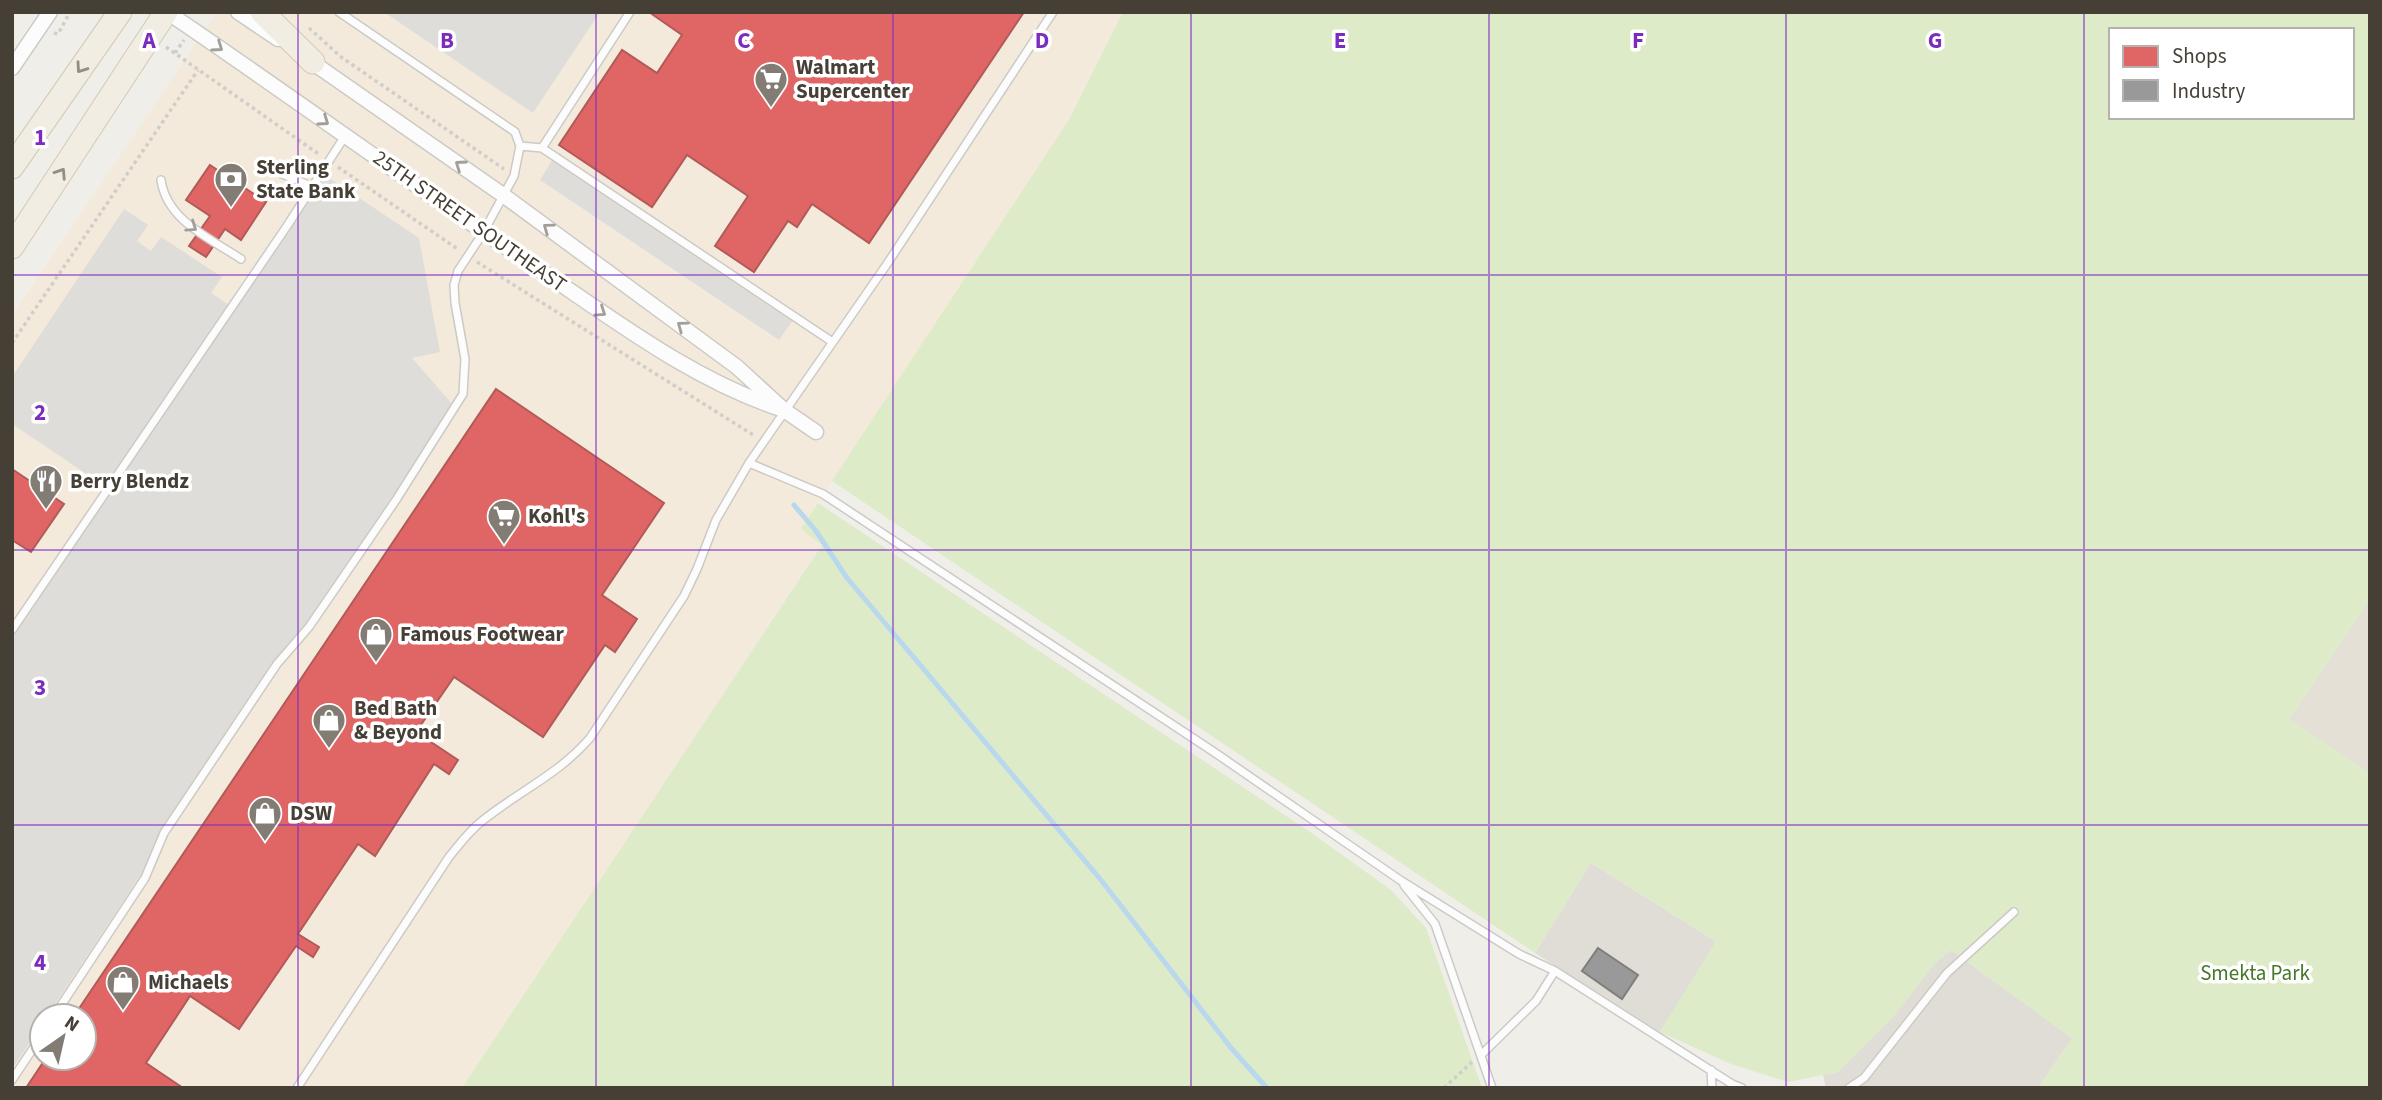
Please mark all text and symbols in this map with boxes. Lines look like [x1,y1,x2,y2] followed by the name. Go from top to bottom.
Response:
[141,24,156,57] text: A
[440,24,454,57] text: B
[737,24,751,57] text: C
[1035,24,1049,57] text: D
[1334,24,1346,57] text: E
[1632,24,1644,57] text: F
[1928,24,1942,57] text: G
[2109,28,2354,119] legend
[210,39,223,52] one-way arrow
[2172,41,2227,71] text: Shops
[796,52,910,106] place label: Walmart Supercenter
[77,60,89,73] one-way arrow
[752,60,790,109] supermarket icon: Walmart Supercenter
[2172,76,2245,106] text: Industry
[316,113,329,125] one-way arrow
[34,121,46,154] text: 1
[367,143,573,299] street label: 25TH STREET SOUTHEAST
[256,152,356,206] place label: Sterling State Bank
[212,160,250,209] bank icon: Sterling State Bank
[455,161,468,173] one-way arrow
[53,167,66,180] one-way arrow
[184,218,197,231] one-way arrow
[543,223,556,236] one-way arrow
[593,304,606,316] one-way arrow
[677,322,690,334] one-way arrow
[34,396,46,429] text: 2
[27,462,65,511] restaurant icon: Berry Blendz
[70,466,189,496] place label: Berry Blendz
[485,497,523,546] supermarket icon: Kohl's
[528,501,585,531] place label: Kohl's
[357,615,395,664] shop icon: Famous Footwear
[400,619,565,649] place label: Famous Footwear
[34,671,46,704] text: 3
[354,693,442,747] place label: Bed Bath & Beyond
[310,701,348,750] shop icon: Bed Bath & Beyond
[246,794,284,843] shop icon: DSW
[290,798,332,828] place label: DSW
[34,946,46,979] text: 4
[2200,958,2310,988] park label: Smekta Park
[104,963,142,1012] shop icon: Michaels
[148,967,229,997] place label: Michaels
[28,1002,98,1072] north arrow
[59,1009,84,1039] text: N

